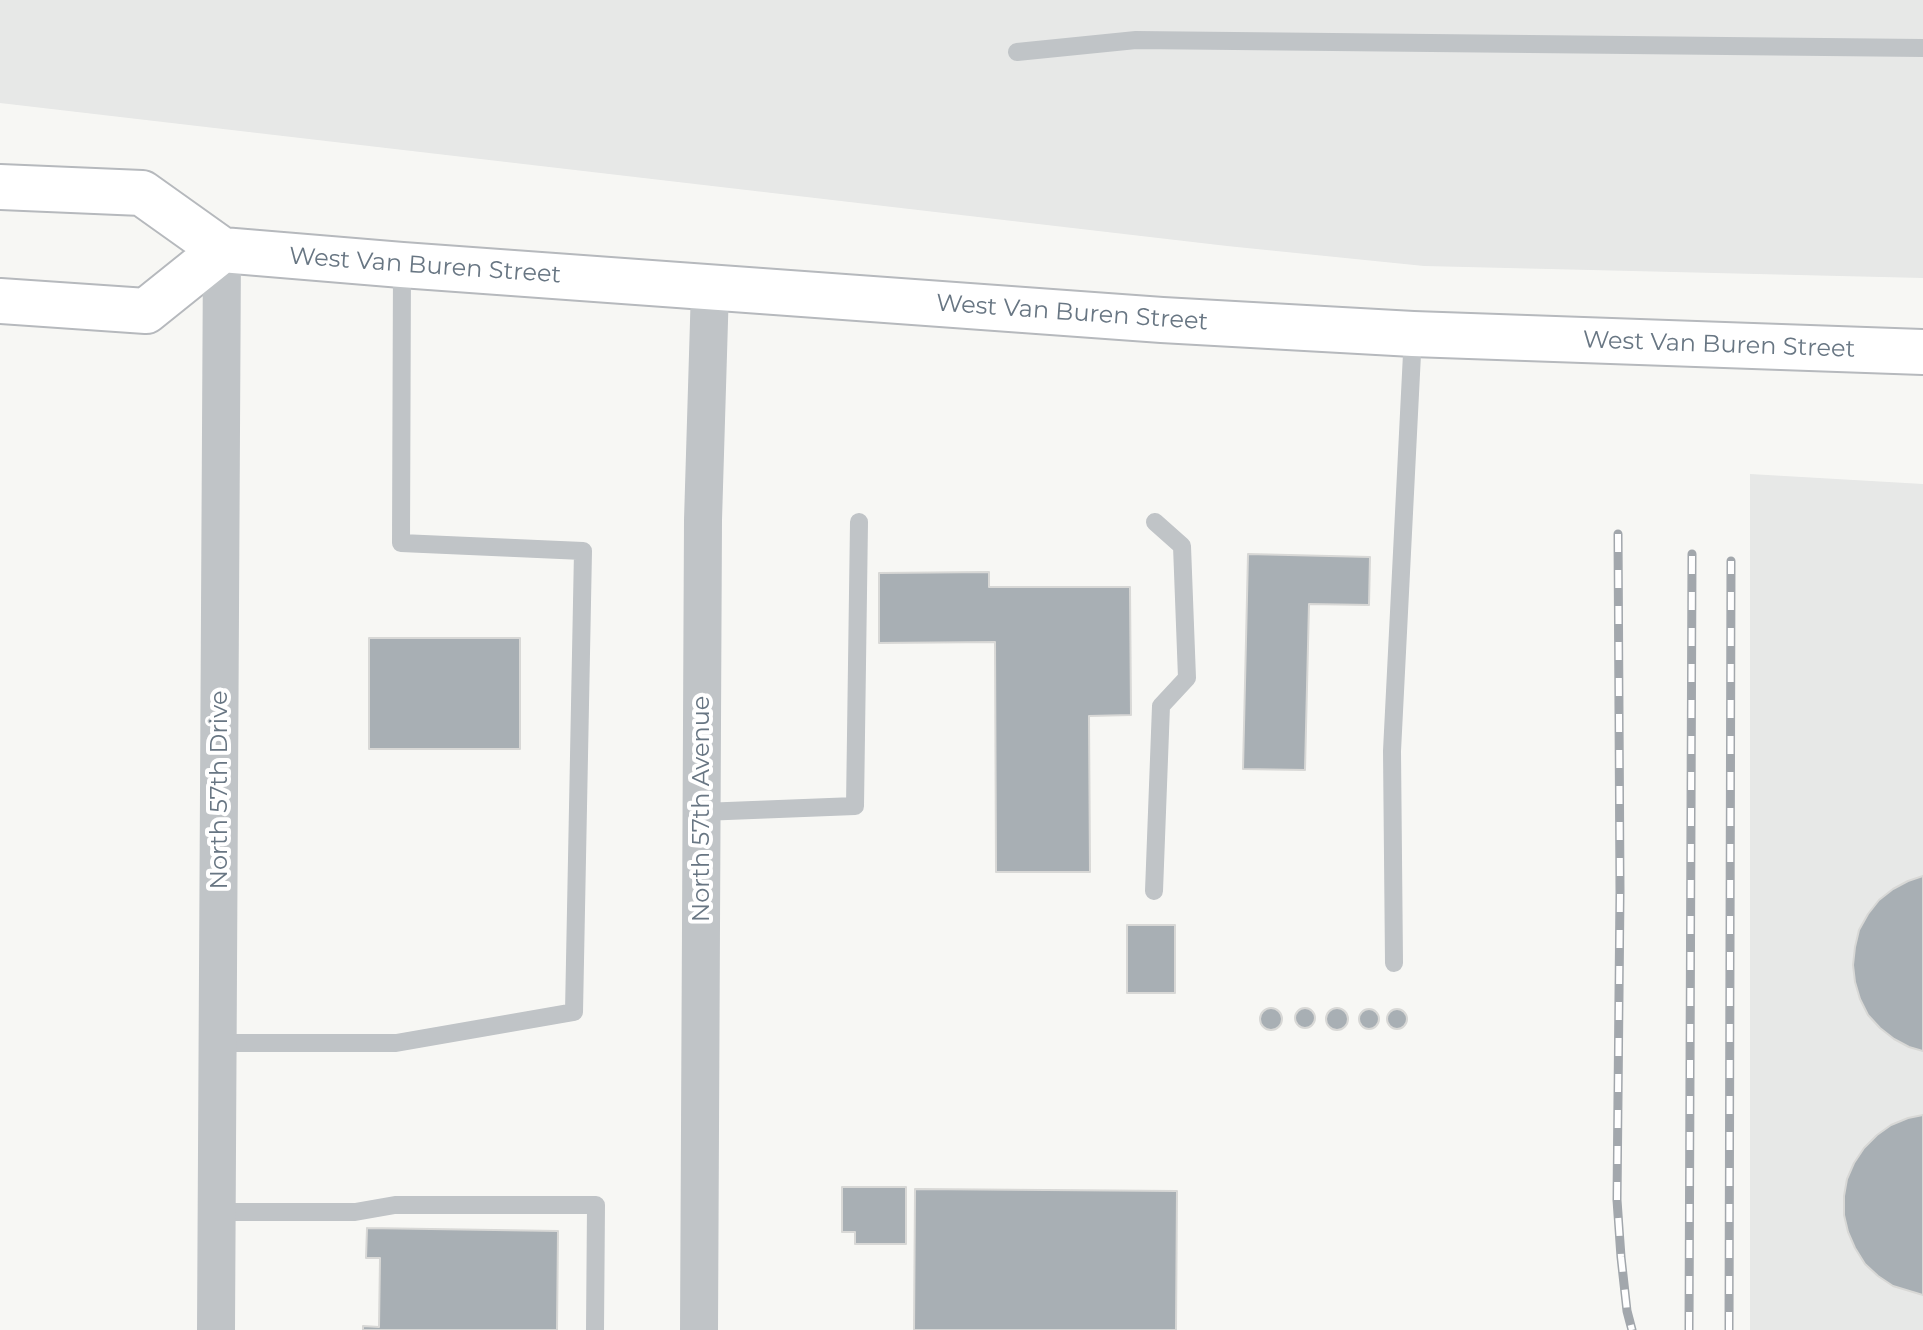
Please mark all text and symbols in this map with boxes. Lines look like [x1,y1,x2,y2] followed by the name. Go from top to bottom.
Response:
[288,242,562,290] street label: West Van Buren Street
[935,289,1209,337] street label: West Van Buren Street
[1582,326,1856,364] street label: West Van Buren Street
[206,691,234,889] street label: North 57th Drive
[688,696,716,922] street label: North 57th Avenue

